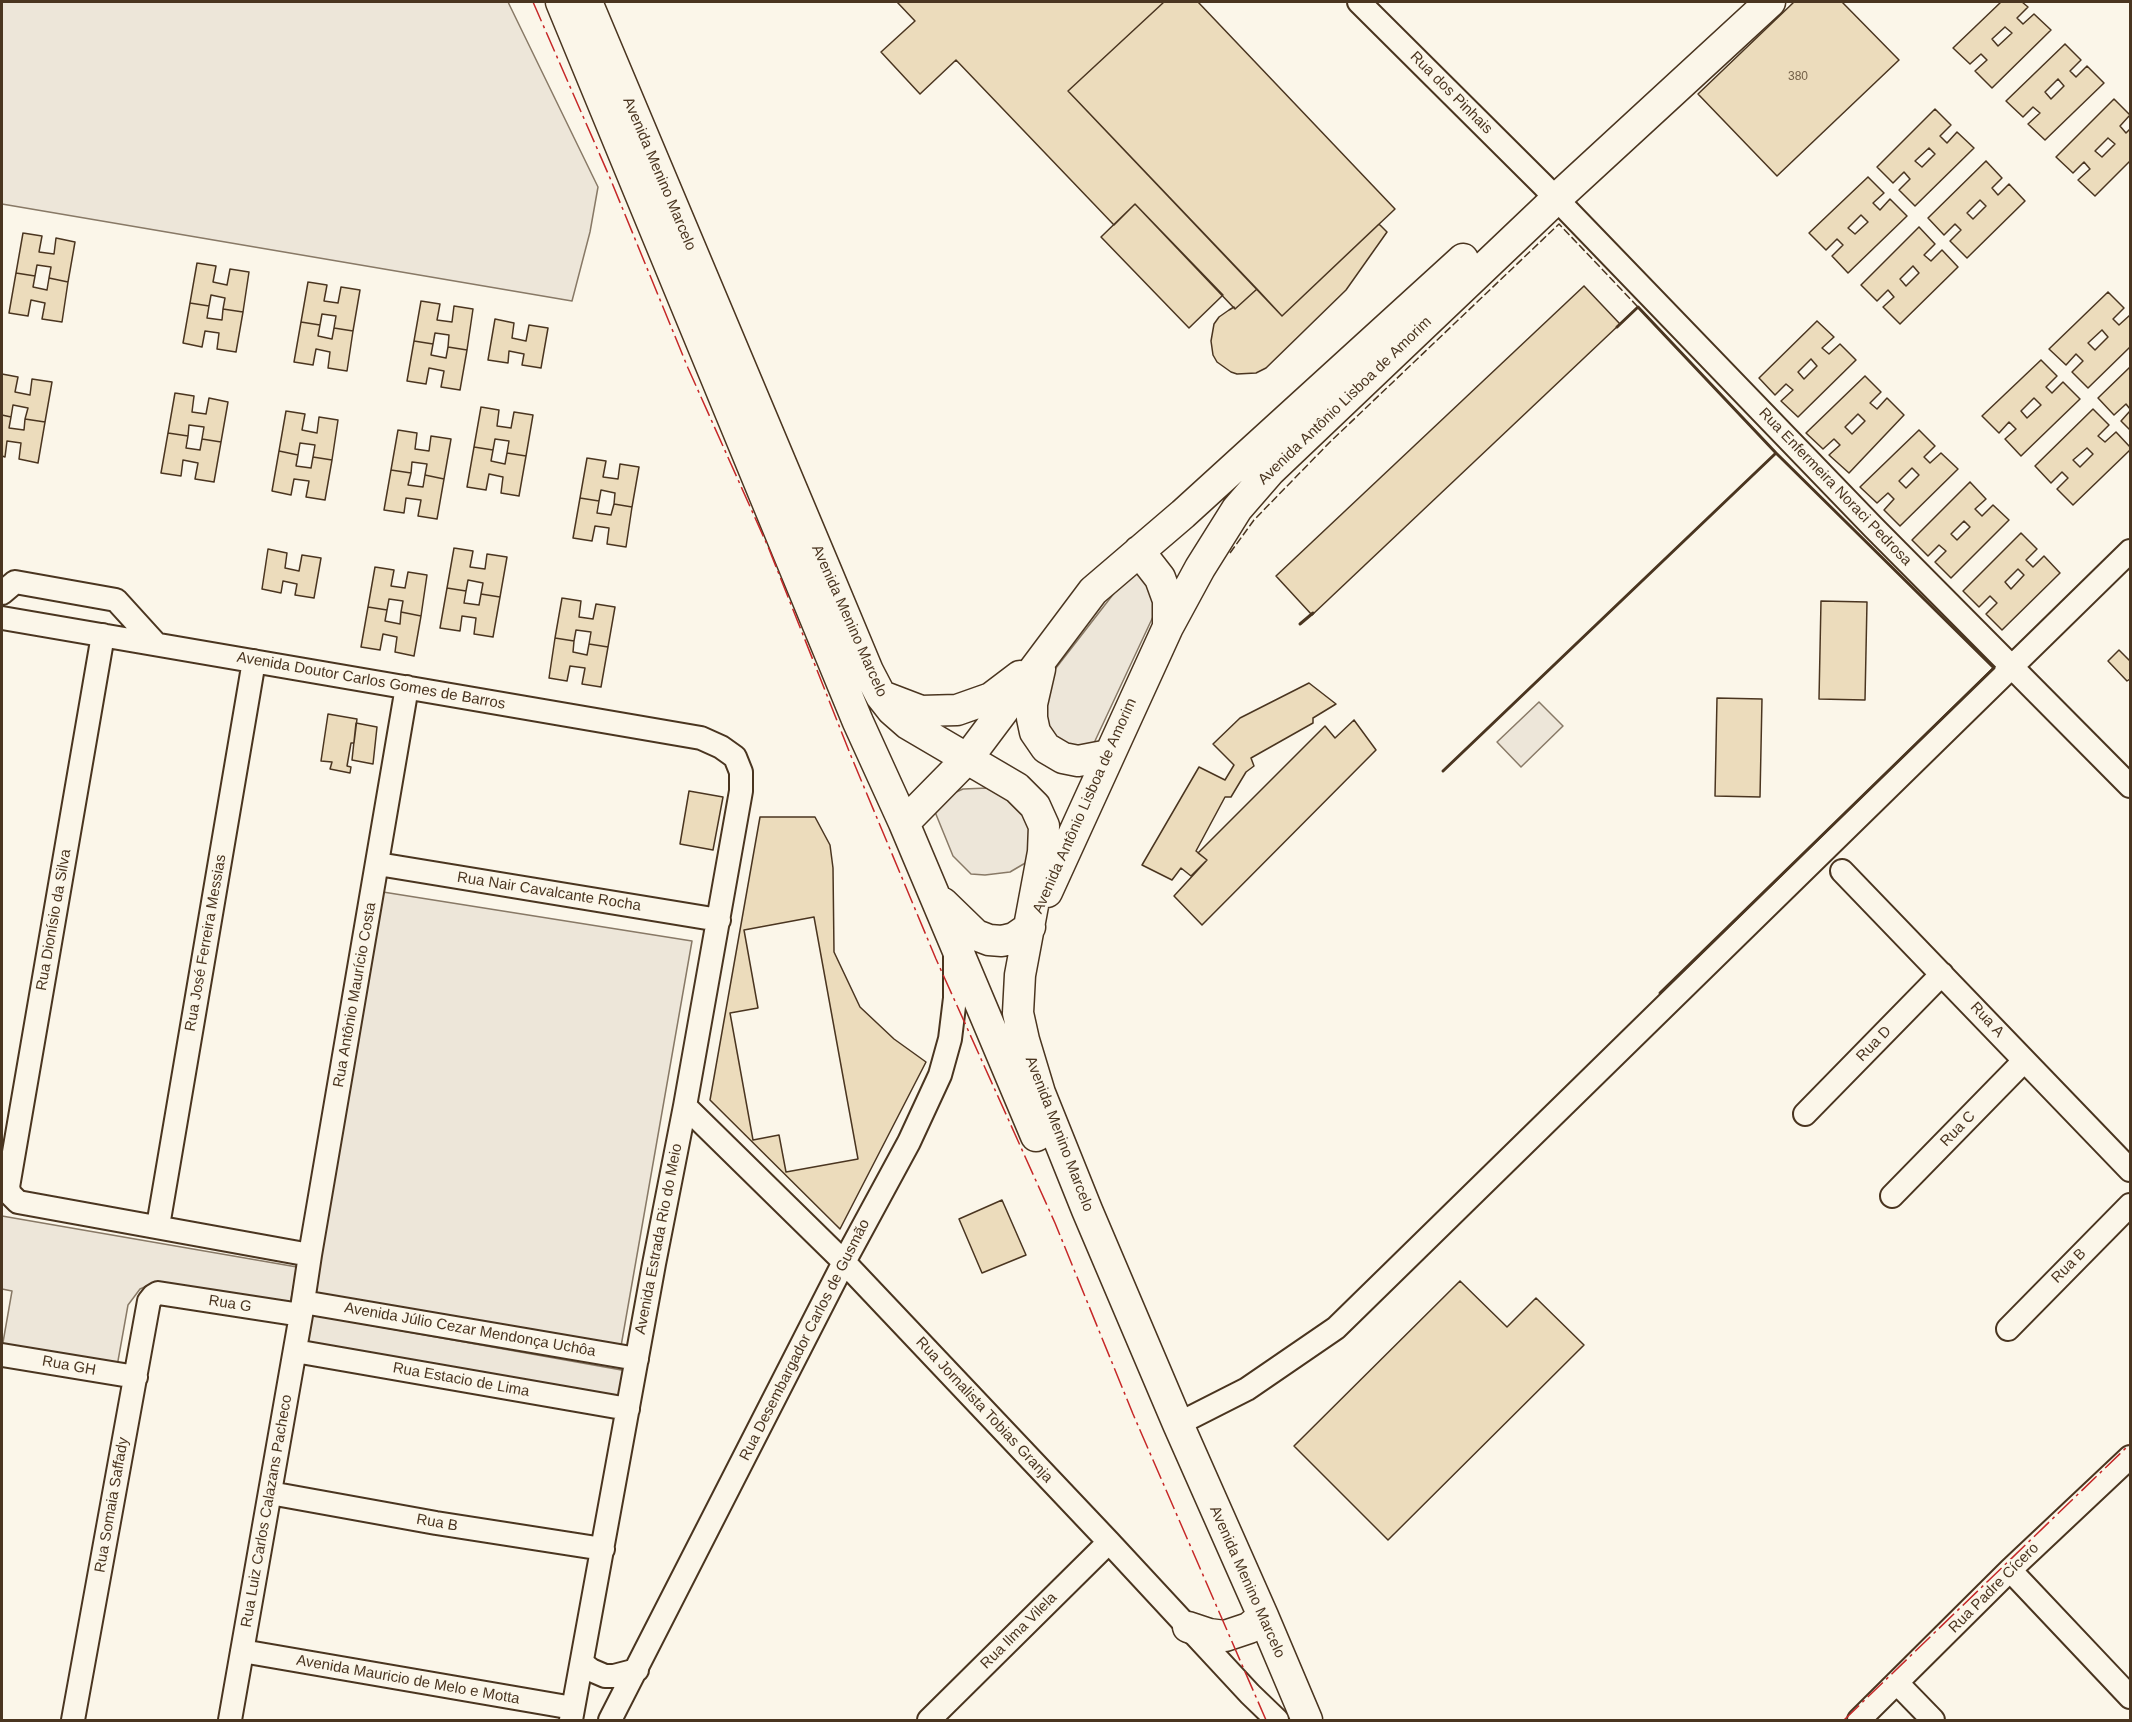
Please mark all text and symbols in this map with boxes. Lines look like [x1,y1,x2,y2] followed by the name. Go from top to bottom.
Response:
[1406,48,1496,138] street label: Rua dos Pinhais
[1788,70,1808,84] house number: 380
[619,95,699,253] street label: Avenida Menino Marcelo
[1255,313,1435,489] street label: Avenida Antônio Lisboa de Amorim
[1755,404,1915,570] street label: Rua Enfermeira Noraci Pedrosa
[807,542,891,700] street label: Avenida Menino Marcelo
[235,648,507,714] street label: Avenida Doutor Carlos Gomes de Barros
[1029,695,1141,917] street label: Avenida Antônio Lisboa de Amorim
[33,848,75,992] street label: Rua Dionísio da Silva
[182,853,230,1033] street label: Rua José Ferreira Messias
[456,869,642,915] street label: Rua Nair Cavalcante Rocha
[330,901,380,1089] street label: Rua Antônio Maurício Costa
[1966,999,2008,1041] street label: Rua A
[1853,1022,1895,1066] street label: Rua D
[1021,1054,1097,1214] street label: Avenida Menino Marcelo
[1937,1107,1979,1151] street label: Rua C
[632,1142,686,1336] street label: Avenida Estrada Rio do Meio
[736,1216,874,1464] street label: Rua Desembargador Carlos de Gusmão
[2048,1245,2090,1287] street label: Rua B
[207,1292,253,1316] street label: Rua G
[343,1299,597,1361] street label: Avenida Júlio Cezar Mendonça Uchôa
[912,1333,1056,1487] street label: Rua Jornalista Tobias Granja
[41,1352,97,1380] street label: Rua GH
[391,1359,531,1401] street label: Rua Estacio de Lima
[238,1393,296,1629] street label: Rua Luiz Carlos Calazans Pacheco
[91,1436,133,1574] street label: Rua Somaia Saffady
[1205,1503,1289,1661] street label: Avenida Menino Marcelo
[415,1511,459,1535] street label: Rua B
[1945,1539,2043,1637] street label: Rua Padre Cícero
[977,1589,1061,1673] street label: Rua Ilma Vilela
[295,1651,521,1709] street label: Avenida Mauricio de Melo e Motta

